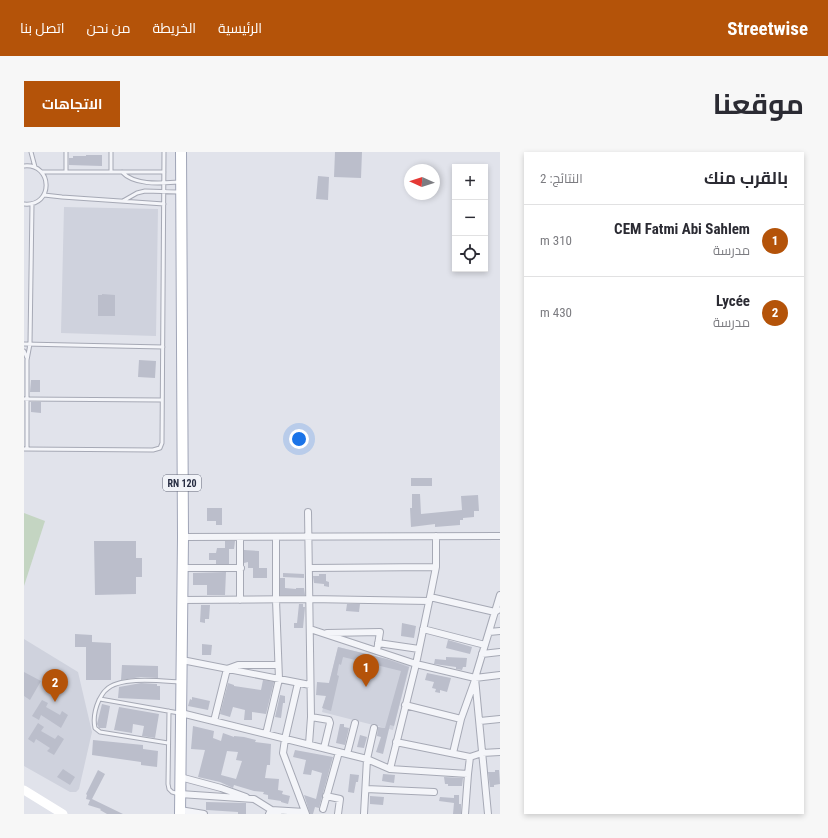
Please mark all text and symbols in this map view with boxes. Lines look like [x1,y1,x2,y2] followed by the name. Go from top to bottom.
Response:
[727,17,808,40] text: Streetwise
[20,20,64,36] text: اتصل بنا
[86,20,130,36] text: من نحن
[152,20,196,36] text: الخريطة
[218,20,262,36] text: الرئيسية
[24,81,120,127] button: الاتجاهات
[713,88,804,121] text: موقعنا
[404,164,440,200] north arrow
[452,164,488,272] map controls
[452,164,488,200] button: +
[704,168,788,188] text: بالقرب منك
[540,171,583,186] text: النتائج: 2
[452,200,488,236] button: −
[614,220,750,238] text: CEM Fatmi Abi Sahlem
[540,233,572,248] text: 310 m
[772,233,778,248] text: 1
[452,236,488,272] button: locate
[713,243,750,258] text: مدرسة
[716,292,750,310] text: Lycée
[540,305,572,320] text: 430 m
[772,305,778,320] text: 2
[713,315,750,330] text: مدرسة
[289,429,309,449] your location
[163,475,201,491] road number: RN 120
[353,654,379,687] pin: 1
[42,669,68,702] pin: 2

